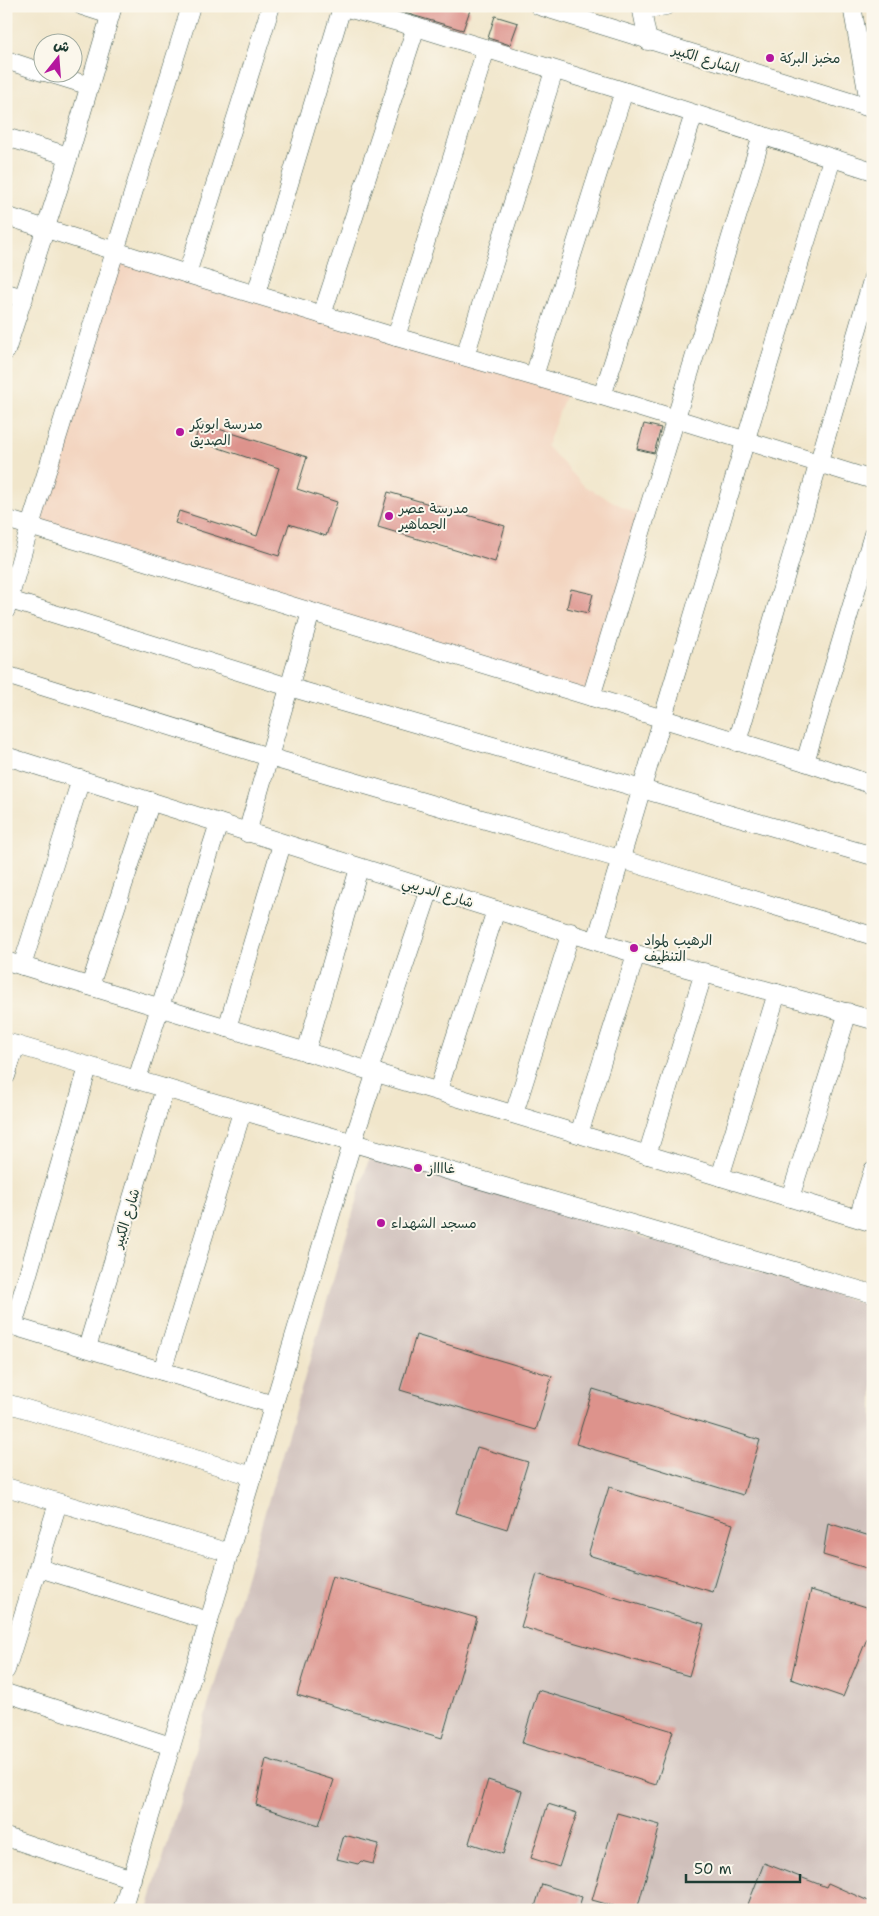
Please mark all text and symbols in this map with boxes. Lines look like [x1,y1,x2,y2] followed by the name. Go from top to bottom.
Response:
[32,32,82,82] north arrow
[52,35,72,56] text: ش
[669,40,742,80] street label: الشارع الكبير
[780,49,840,67] place label: مخبز البركة
[764,52,776,64] marker: مخبز البركة
[189,415,263,449] place label: مدرسة ابوبكر الصديق
[174,426,186,438] marker: مدرسة ابوبكر الصديق
[398,499,469,533] place label: مدرسة عصر الجماهير
[383,510,395,522] marker: مدرسة عصر الجماهير
[399,873,476,915] street label: شارع الدريبي
[644,931,712,965] place label: الرهيب لمواد التنظيف
[628,942,640,954] marker: الرهيب لمواد التنظيف
[427,1159,455,1177] place label: غااااز
[412,1162,424,1174] marker: غااااز
[108,1186,144,1251] street label: شارع الكبير
[391,1214,477,1232] place label: مسجد الشهداء
[375,1217,387,1229] marker: مسجد الشهداء
[686,1851,800,1883] scale bar
[694,1859,732,1879] text: 50 m

